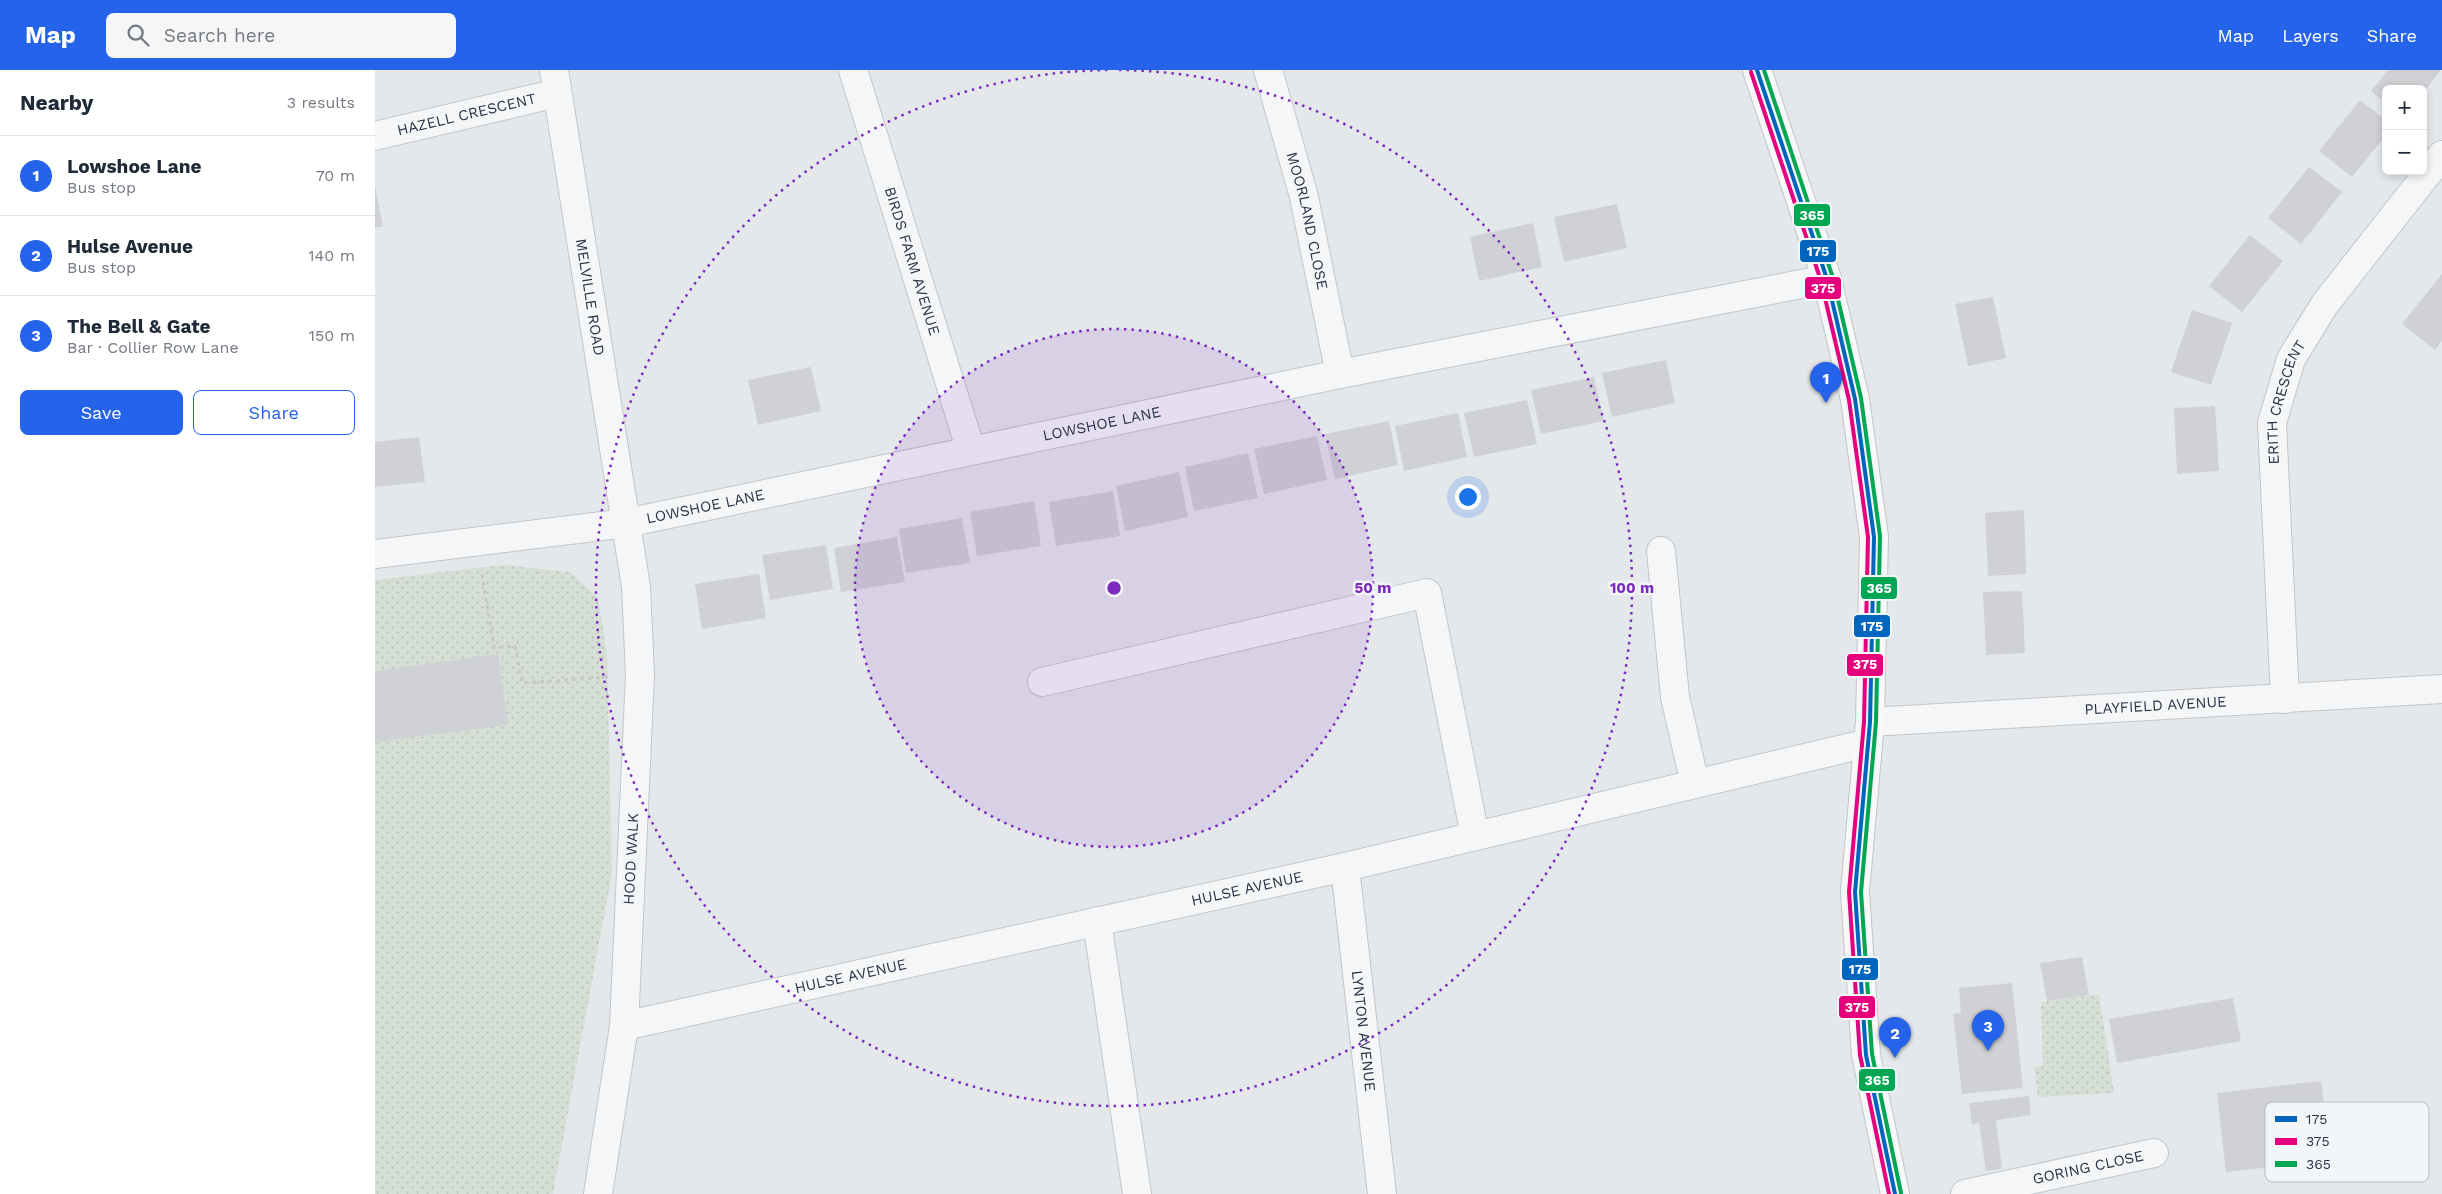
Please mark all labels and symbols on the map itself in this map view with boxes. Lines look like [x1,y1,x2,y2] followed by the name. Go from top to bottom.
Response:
[395,89,538,139] street label: HAZELL CRESCENT
[1283,150,1332,291] street label: MOORLAND CLOSE
[881,185,944,338] street label: BIRDS FARM AVENUE
[1793,203,1831,227] line badge: 365
[1799,207,1825,223] text: 365
[572,237,608,357] street label: MELVILLE ROAD
[1799,239,1837,263] line badge: 175
[1807,243,1829,259] text: 175
[1804,276,1842,300] line badge: 375
[1811,280,1835,296] text: 375
[2263,337,2309,465] street label: ERITH CRESCENT
[1810,362,1842,403] pin: 1
[1041,403,1162,445] street label: LOWSHOE LANE
[1455,484,1481,510] your location
[645,485,766,528] street label: LOWSHOE LANE
[1860,576,1898,600] line badge: 365
[1105,579,1123,597] centre of rings
[1355,579,1391,597] text: 50 m
[1610,579,1654,597] text: 100 m
[1866,580,1892,596] text: 365
[1853,614,1891,638] line badge: 175
[1861,618,1883,634] text: 175
[1846,653,1884,677] line badge: 375
[1853,656,1877,672] text: 375
[2084,692,2227,719] street label: PLAYFIELD AVENUE
[620,813,642,905] street label: HOOD WALK
[1189,868,1305,910] street label: HULSE AVENUE
[793,955,908,997] street label: HULSE AVENUE
[1841,957,1879,981] line badge: 175
[1849,961,1871,977] text: 175
[1348,970,1379,1092] street label: LYNTON AVENUE
[1838,995,1876,1019] line badge: 375
[1845,999,1869,1015] text: 375
[1972,1010,2004,1051] pin: 3
[1879,1017,1911,1058] pin: 2
[1858,1068,1896,1092] line badge: 365
[1864,1072,1890,1088] text: 365
[2265,1102,2429,1182] legend
[2306,1111,2327,1127] text: 175
[2306,1133,2330,1149] text: 375
[2031,1147,2145,1188] street label: GORING CLOSE
[2306,1156,2331,1172] text: 365

